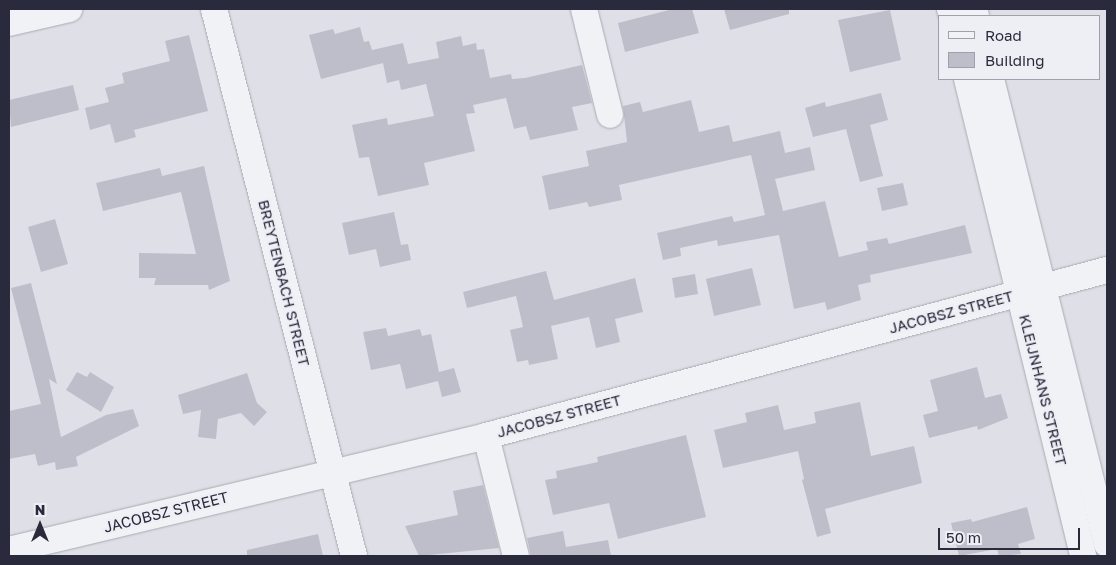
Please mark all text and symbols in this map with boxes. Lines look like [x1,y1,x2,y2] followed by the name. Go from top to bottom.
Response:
[938,15,1101,80] legend
[985,26,1022,44] text: Road
[985,51,1045,69] text: Building
[255,198,313,368] street label: BREYTENBACH STREET
[887,287,1015,337] street label: JACOBSZ STREET
[1015,312,1071,468] street label: KLEIJNHANS STREET
[495,391,623,441] street label: JACOBSZ STREET
[102,488,230,536] street label: JACOBSZ STREET
[15,500,65,550] north arrow
[35,501,45,518] text: N
[941,518,1084,550] scale bar
[946,528,981,546] text: 50 m

